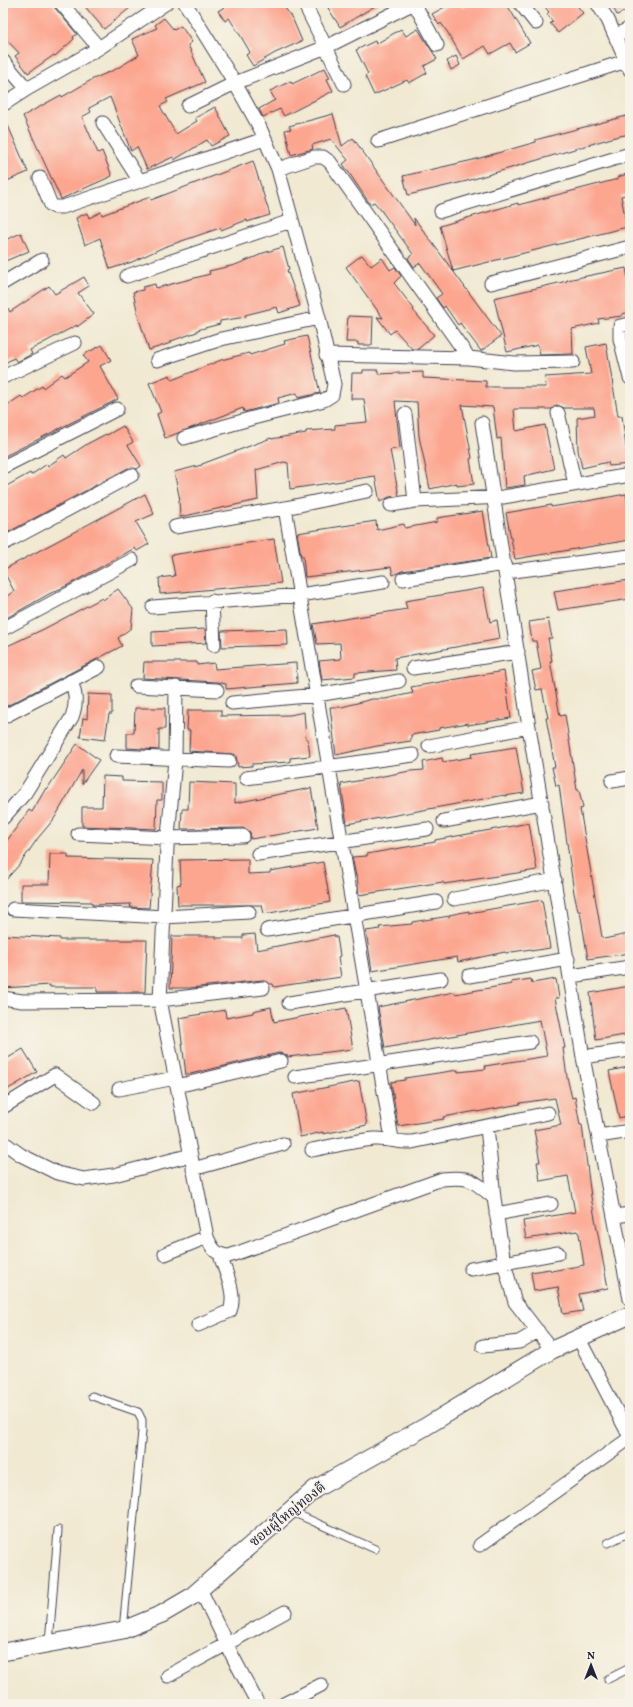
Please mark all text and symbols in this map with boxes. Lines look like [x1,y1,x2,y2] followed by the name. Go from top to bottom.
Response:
[244,1477,330,1552] street label: ซอยผู้ใหญ่ทองดี
[571,1645,611,1685] north arrow
[587,1649,595,1664] text: N

